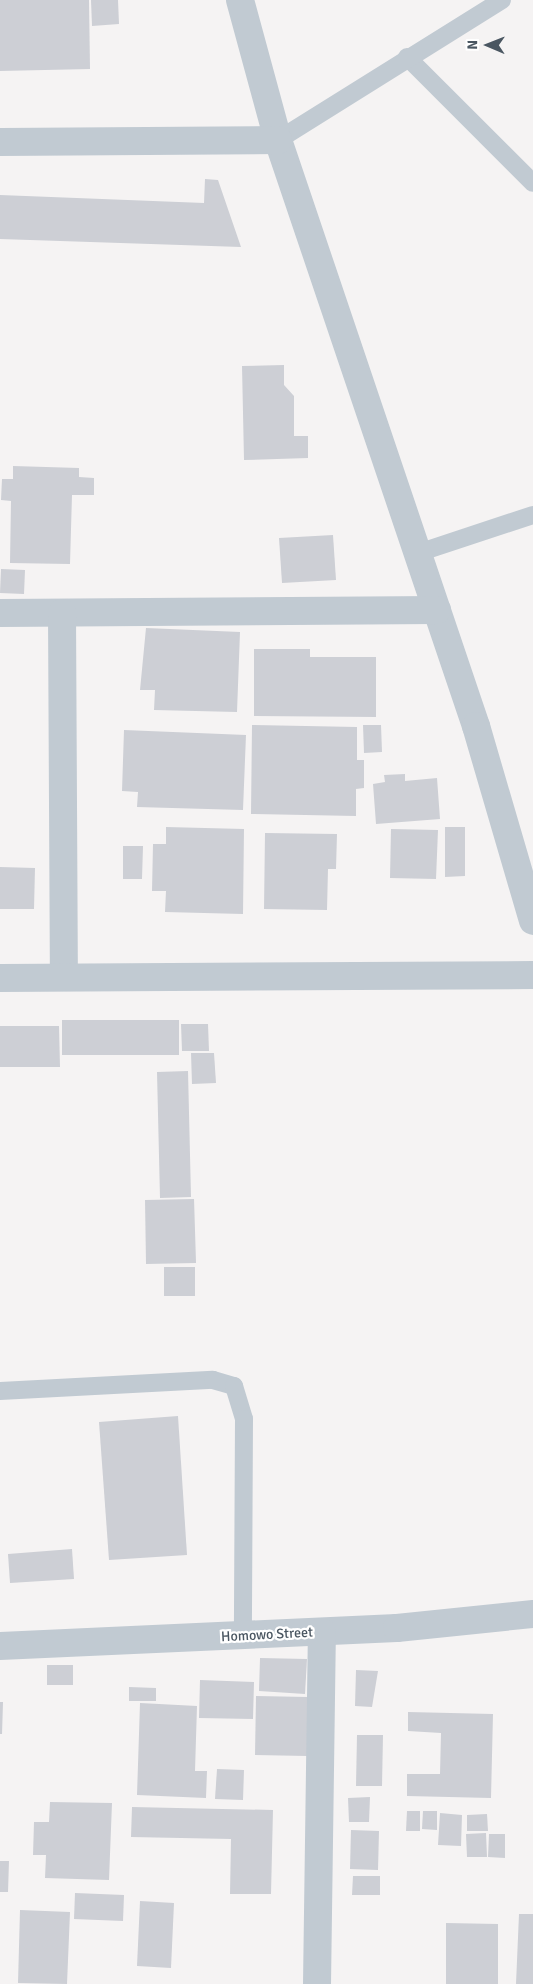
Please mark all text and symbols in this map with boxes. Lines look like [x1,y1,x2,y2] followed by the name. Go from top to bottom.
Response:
[463,20,513,70] north arrow
[464,40,481,50] text: N
[221,1624,313,1646] street label: Homowo Street

